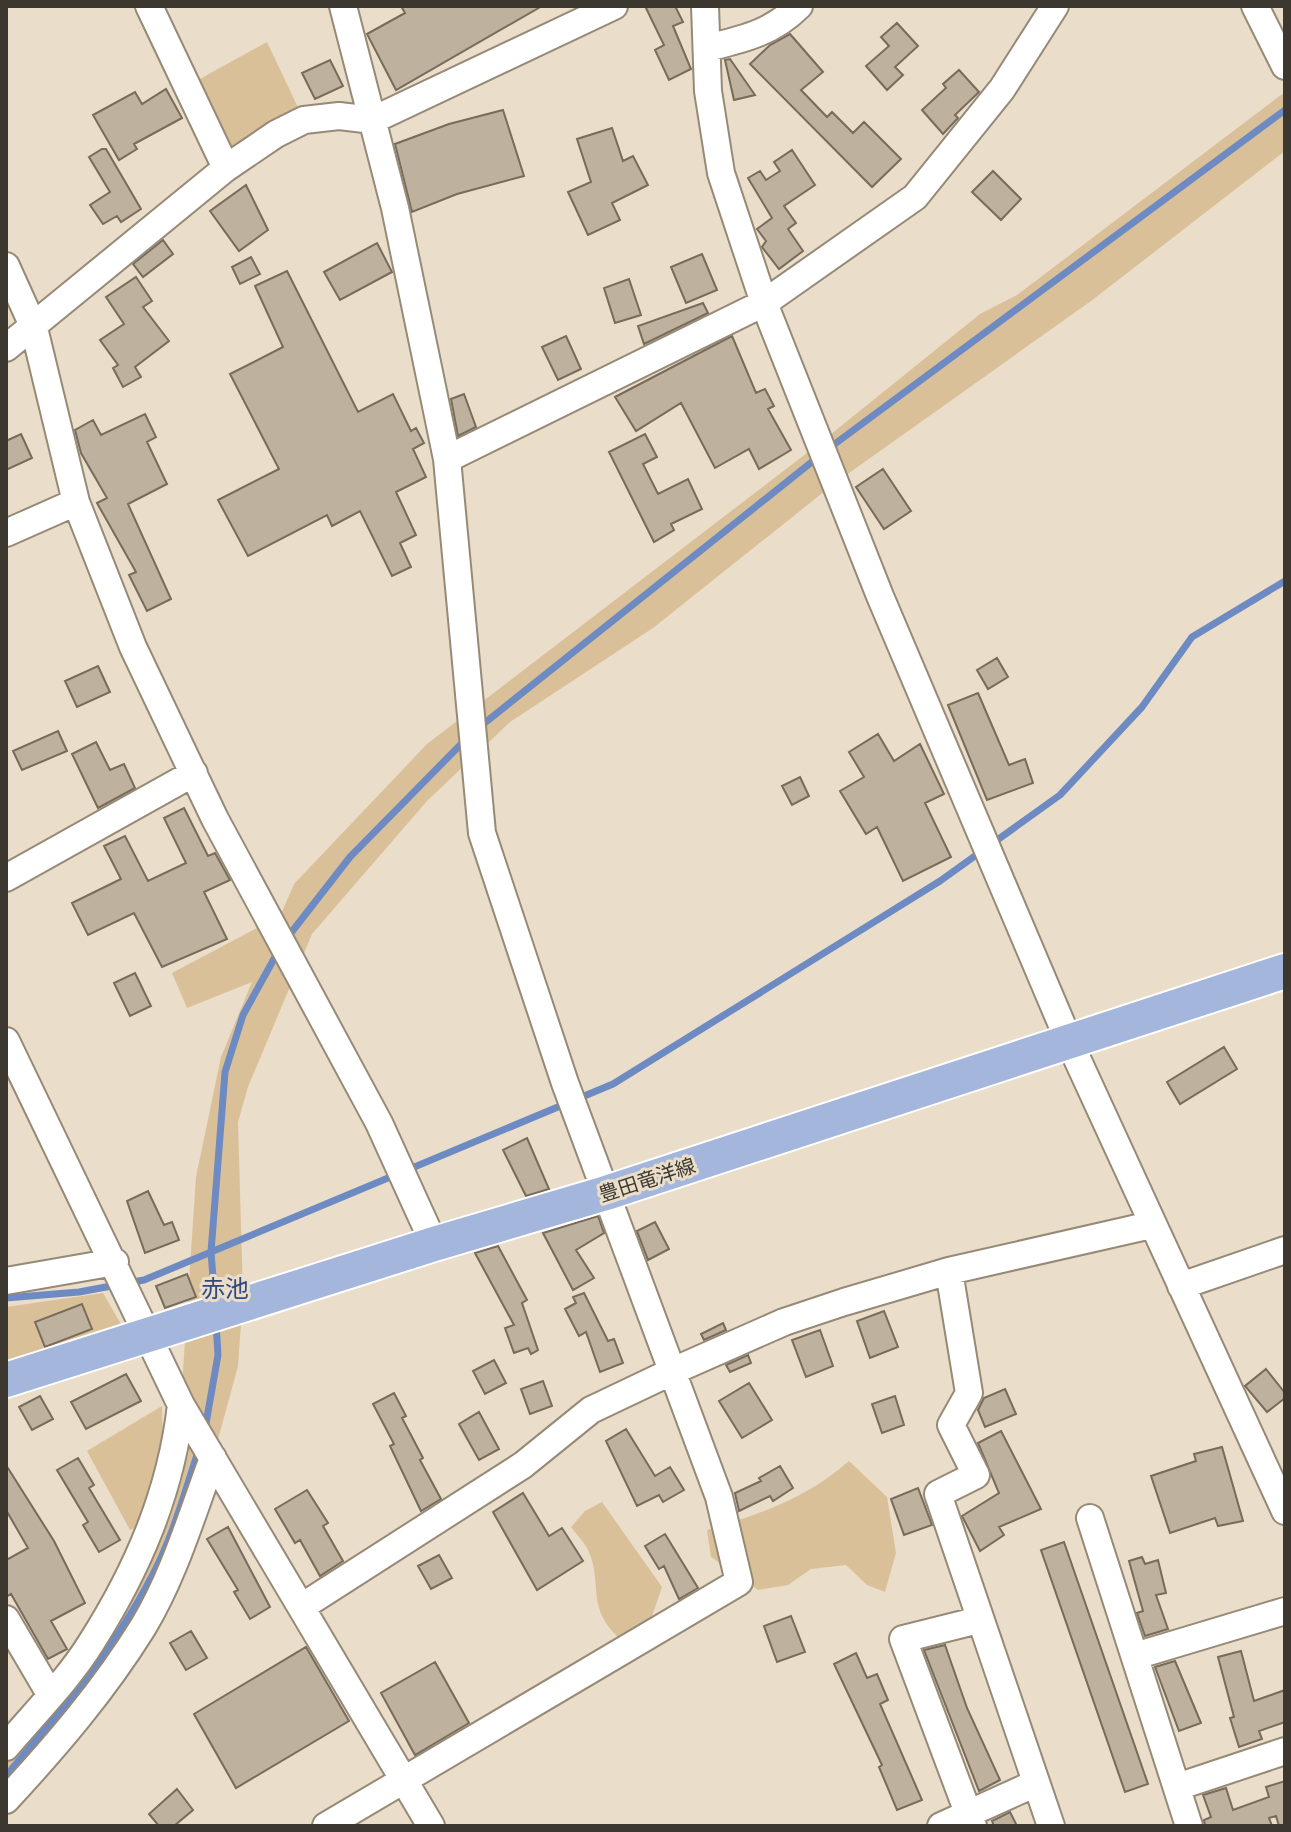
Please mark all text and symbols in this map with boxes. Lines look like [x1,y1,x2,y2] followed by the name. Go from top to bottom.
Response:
[596,1153,698,1207] street label: 豊田竜洋線
[201,1274,249,1303] district label: 赤池

